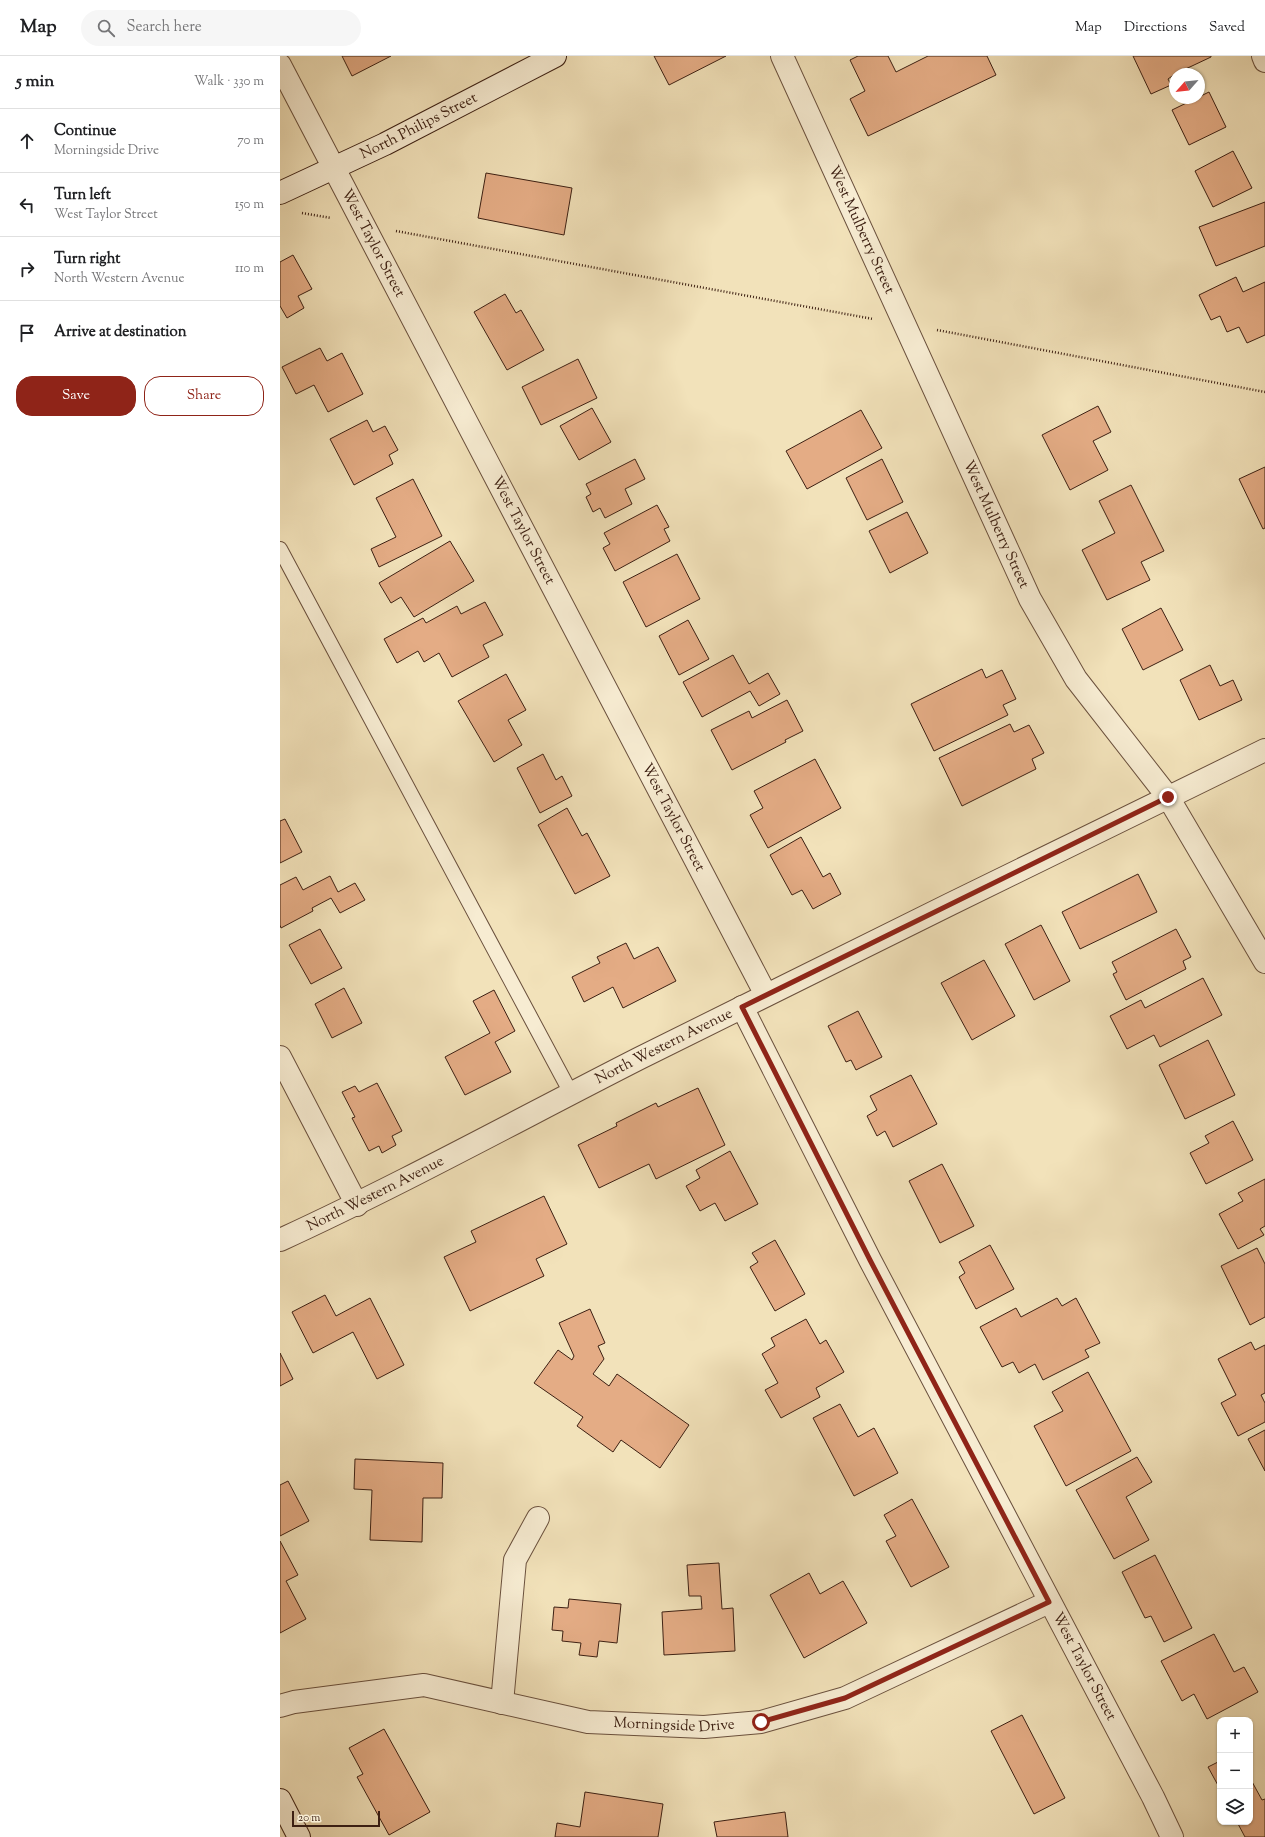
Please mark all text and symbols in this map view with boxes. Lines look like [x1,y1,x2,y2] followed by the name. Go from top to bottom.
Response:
[81,10,361,46] search box
[20,14,57,41] text: Map
[95,17,117,39] icon: search
[127,17,202,38] text: Search here
[1075,18,1102,38] text: Map
[1124,18,1187,38] text: Directions
[1209,18,1245,38] text: Saved
[1169,68,1205,104] north arrow
[16,70,54,94] text: 5 min
[194,73,264,91] text: Walk · 330 m
[357,88,481,165] street label: North Philips Street
[54,121,116,142] text: Continue
[16,130,38,152] icon: ahead
[237,132,264,150] text: 70 m
[54,142,159,160] text: Morningside Drive
[823,162,900,297] street label: West Mulberry Street
[54,185,111,206] text: Turn left
[336,185,410,301] street label: West Taylor Street
[16,194,38,216] icon: left
[235,196,264,214] text: 150 m
[54,206,158,224] text: West Taylor Street
[54,249,120,270] text: Turn right
[16,258,38,280] icon: right
[235,260,264,278] text: 110 m
[54,270,185,288] text: North Western Avenue
[16,322,38,344] icon: arrive
[54,322,187,343] text: Arrive at destination
[16,376,136,416] button: Save
[144,376,264,416] button: Share
[958,457,1034,592] street label: West Mulberry Street
[486,472,560,588] street label: West Taylor Street
[636,760,710,875] street label: West Taylor Street
[1159,788,1177,806] route end
[592,1003,736,1090] street label: North Western Avenue
[303,1151,448,1237] street label: North Western Avenue
[1047,1609,1121,1724] street label: West Taylor Street
[613,1713,736,1738] street label: Morningside Drive
[752,1713,770,1731] route start
[1217,1717,1253,1825] map controls
[1217,1717,1253,1753] button: +
[1217,1753,1253,1789] button: −
[1217,1789,1253,1825] button: layers
[292,1809,380,1828] scale bar
[298,1810,320,1826] text: 20 m

